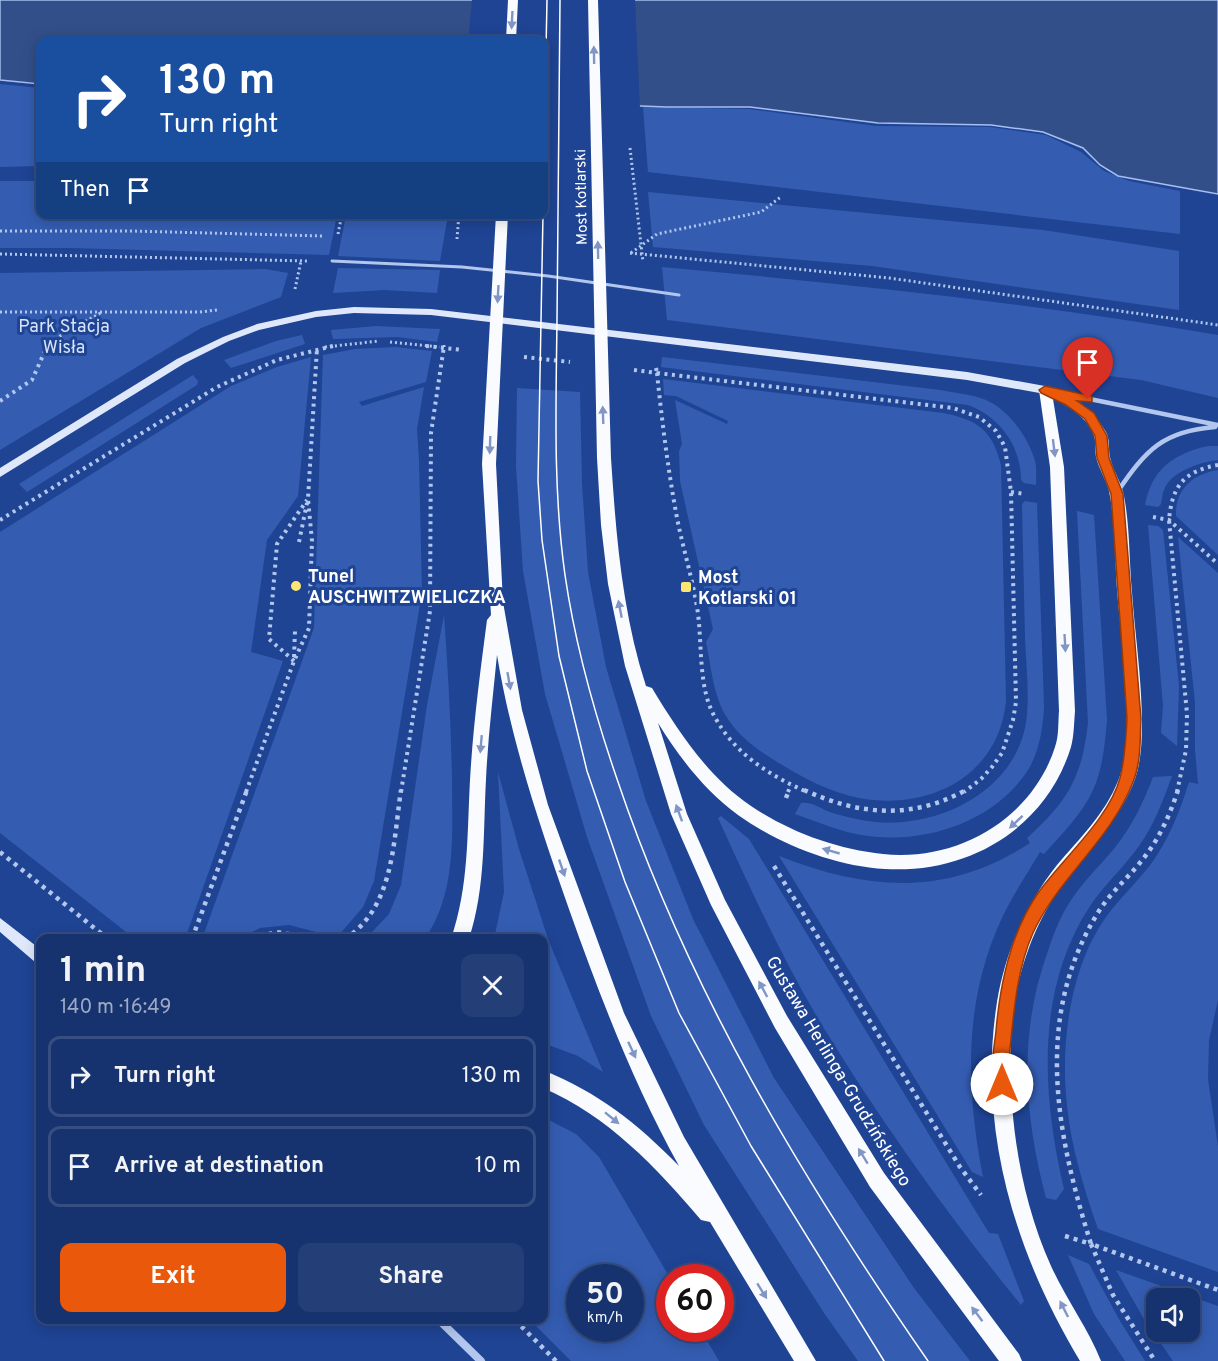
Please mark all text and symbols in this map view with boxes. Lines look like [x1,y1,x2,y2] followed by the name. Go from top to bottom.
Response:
[508,11,517,30] one-way arrow
[589,46,599,65] one-way arrow
[159,56,275,109] text: 130 m
[60,60,138,138] icon: right
[159,108,278,142] text: Turn right
[572,149,593,245] street label: Most Kotlarski
[122,174,155,207] icon: arrive
[60,177,110,204] text: Then
[594,241,603,260] one-way arrow
[493,284,502,303] one-way arrow
[18,316,110,360] park label: Park Stacja Wisła
[1062,337,1113,399] pin
[1071,346,1104,379] icon: arrive
[598,406,607,425] one-way arrow
[486,436,495,455] one-way arrow
[1050,439,1059,458] one-way arrow
[308,566,506,610] place label: Tunel AUSCHWITZWIELICZKA
[698,567,797,611] place label: Most Kotlarski 01
[289,579,303,593] marker: Tunel AUSCHWITZWIELICZKA
[679,580,693,594] marker: Most Kotlarski 01
[615,599,624,618] one-way arrow
[1061,633,1070,652] one-way arrow
[505,671,514,690] one-way arrow
[476,734,486,753] one-way arrow
[674,804,683,822] one-way arrow
[1008,815,1023,829] one-way arrow
[822,846,840,855] one-way arrow
[557,859,567,877] one-way arrow
[60,949,146,995] text: 1 min
[760,952,916,1191] street label: Gustawa Herlinga-Grudzińskiego
[461,954,524,1017] button: close
[758,980,768,997] one-way arrow
[60,995,171,1021] text: 140 m · 16:49
[628,1041,637,1058] one-way arrow
[970,1052,1034,1116] position arrow
[63,1060,96,1093] icon: right
[114,1063,216,1090] text: Turn right
[462,1063,521,1090] text: 130 m
[604,1111,620,1124] one-way arrow
[857,1148,868,1164] one-way arrow
[63,1150,96,1183] icon: arrive
[114,1153,324,1180] text: Arrive at destination
[475,1153,521,1180] text: 10 m
[60,1243,286,1312] button: Exit
[298,1243,524,1312] button: Share
[656,1264,734,1342] speed limit sign: 60
[586,1277,624,1314] text: 50
[757,1283,768,1299] one-way arrow
[1146,1288,1200,1342] map controls
[1146,1288,1200,1342] button: sound
[1059,1301,1069,1318] one-way arrow
[971,1307,983,1323] one-way arrow
[587,1309,623,1328] text: km/h

